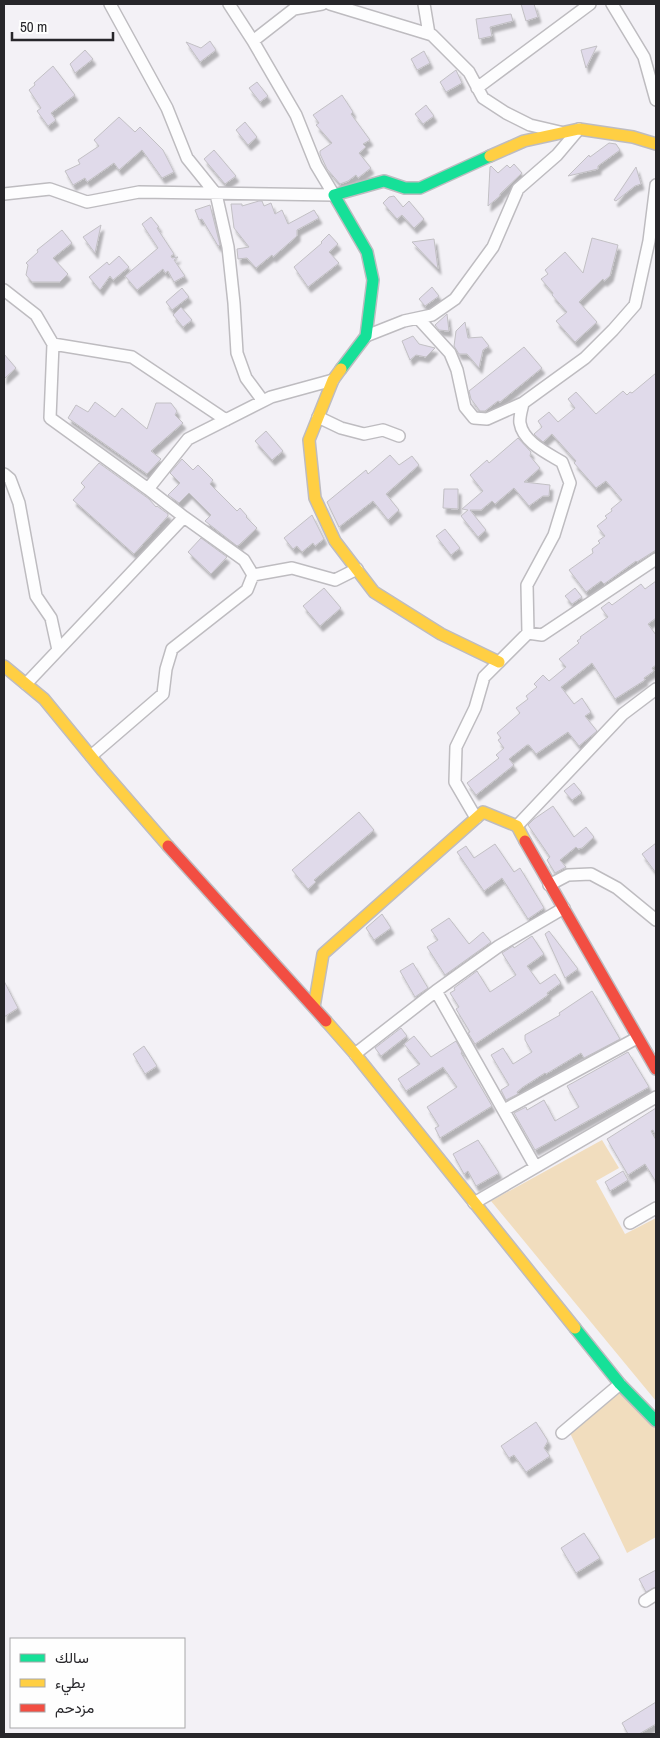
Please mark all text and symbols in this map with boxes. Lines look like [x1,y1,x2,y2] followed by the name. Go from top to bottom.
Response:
[12,10,114,42] scale bar
[20,16,47,37] text: 50 m
[10,1638,185,1728] legend
[55,1647,89,1668] text: سالك
[55,1672,85,1696] text: بطيء
[55,1697,94,1718] text: مزدحم

